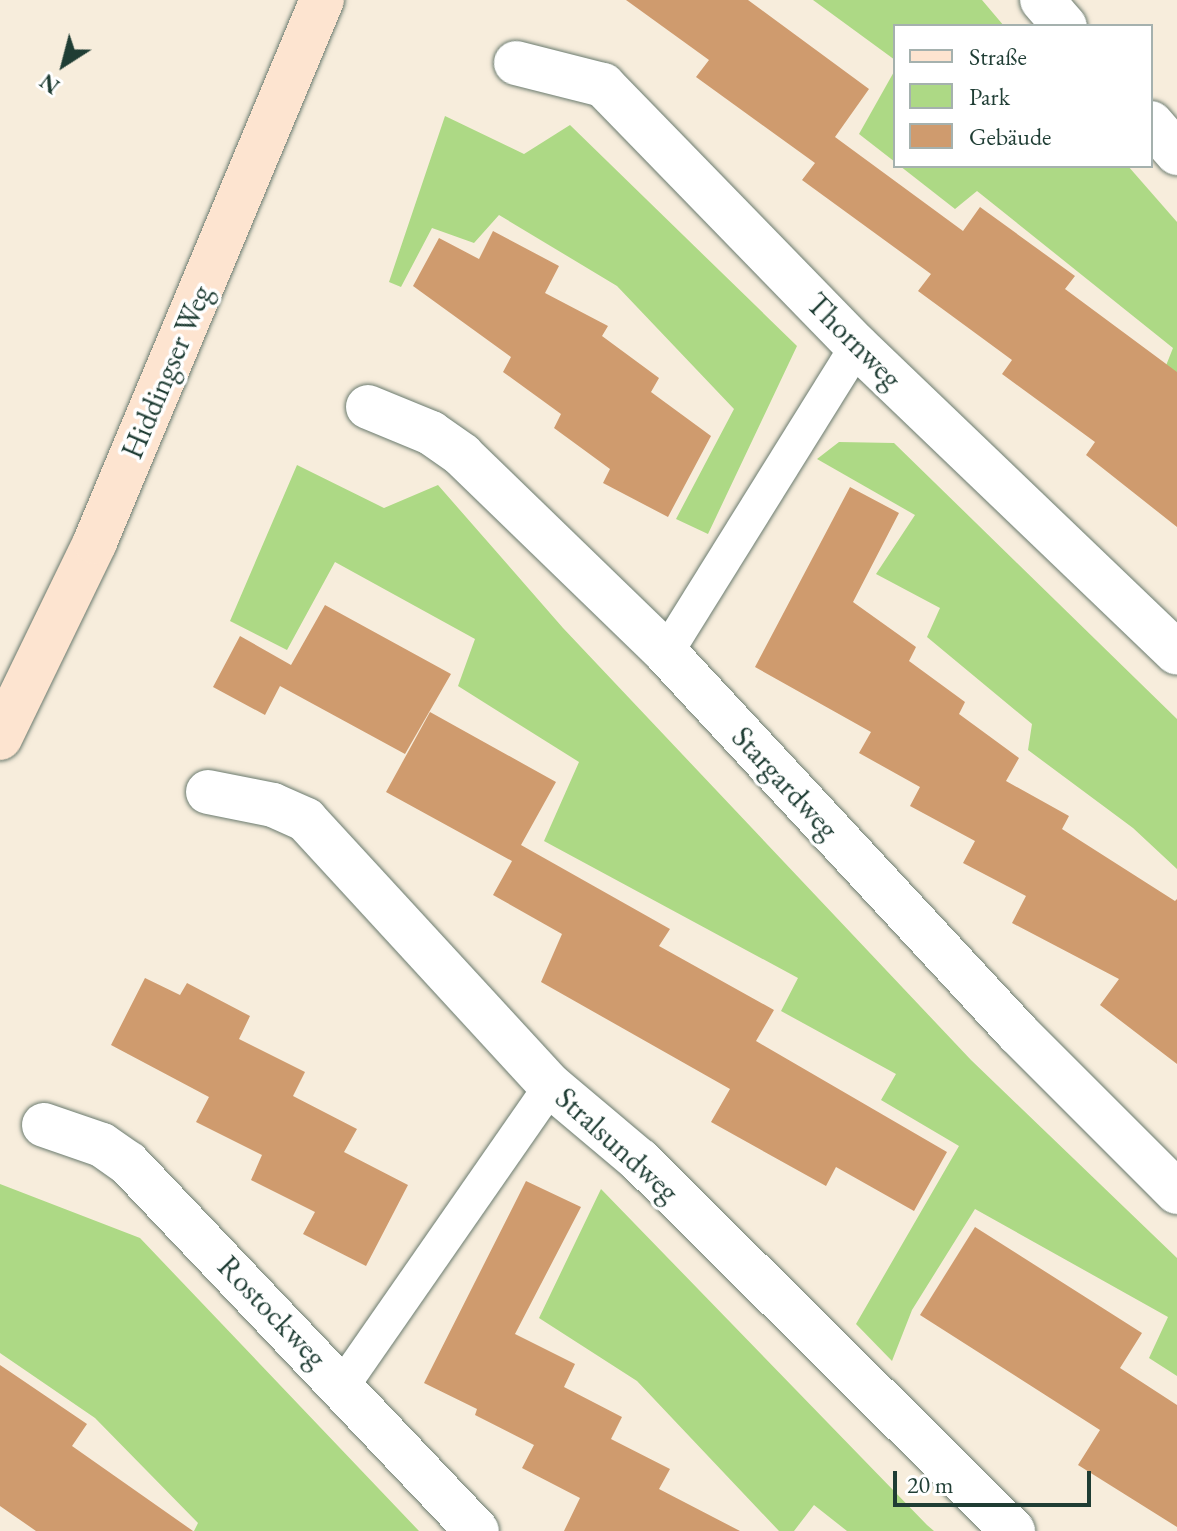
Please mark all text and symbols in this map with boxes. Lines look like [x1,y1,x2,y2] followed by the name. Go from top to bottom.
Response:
[24,24,104,104] north arrow
[893,24,1153,168] legend
[969,41,1027,72] text: Straße
[34,67,65,101] text: N
[969,81,1010,112] text: Park
[969,121,1051,152] text: Gebäude
[114,280,220,464] street label: Hiddingser Weg
[799,286,909,396] street label: Thornweg
[724,719,846,847] street label: Stargardweg
[548,1080,686,1210] street label: Stralsundweg
[210,1249,334,1375] street label: Rostockweg
[897,1455,1095,1505] scale bar
[907,1469,954,1500] text: 20 m

